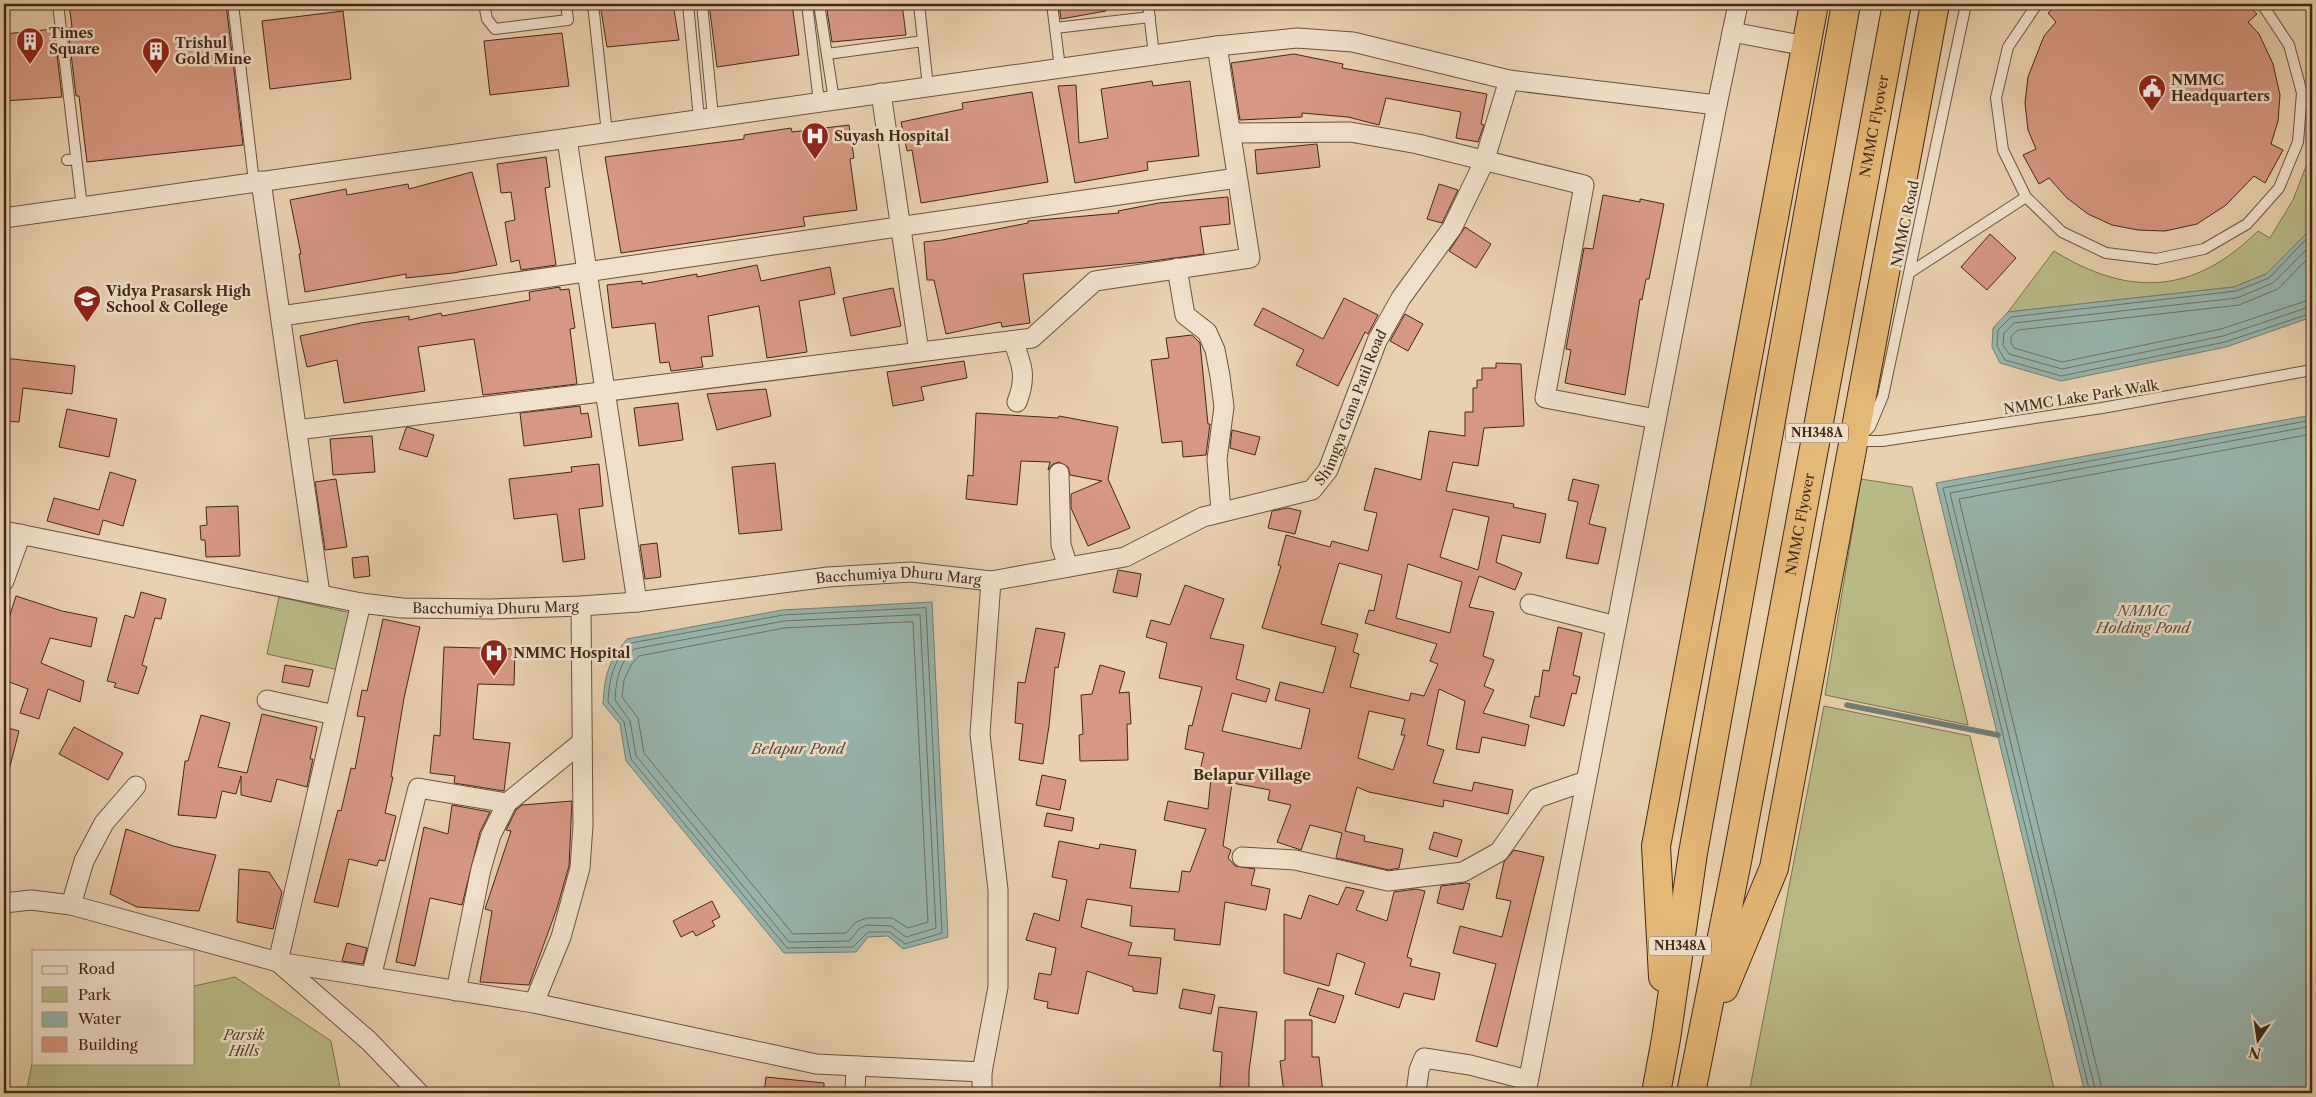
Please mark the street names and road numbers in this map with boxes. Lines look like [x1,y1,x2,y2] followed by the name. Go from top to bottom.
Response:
[1856,73,1893,179] street label: NMMC Flyover
[1887,178,1923,269] street label: NMMC Road
[1310,326,1391,489] street label: Shimgya Gana Patil Road
[2002,376,2161,418] street label: NMMC Lake Park Walk
[1786,423,1848,442] road number: NH348A
[1781,472,1818,577] street label: NMMC Flyover
[814,563,983,589] street label: Bacchumiya Dhuru Marg
[412,597,580,618] street label: Bacchumiya Dhuru Marg
[1649,936,1711,956] road number: NH348A

